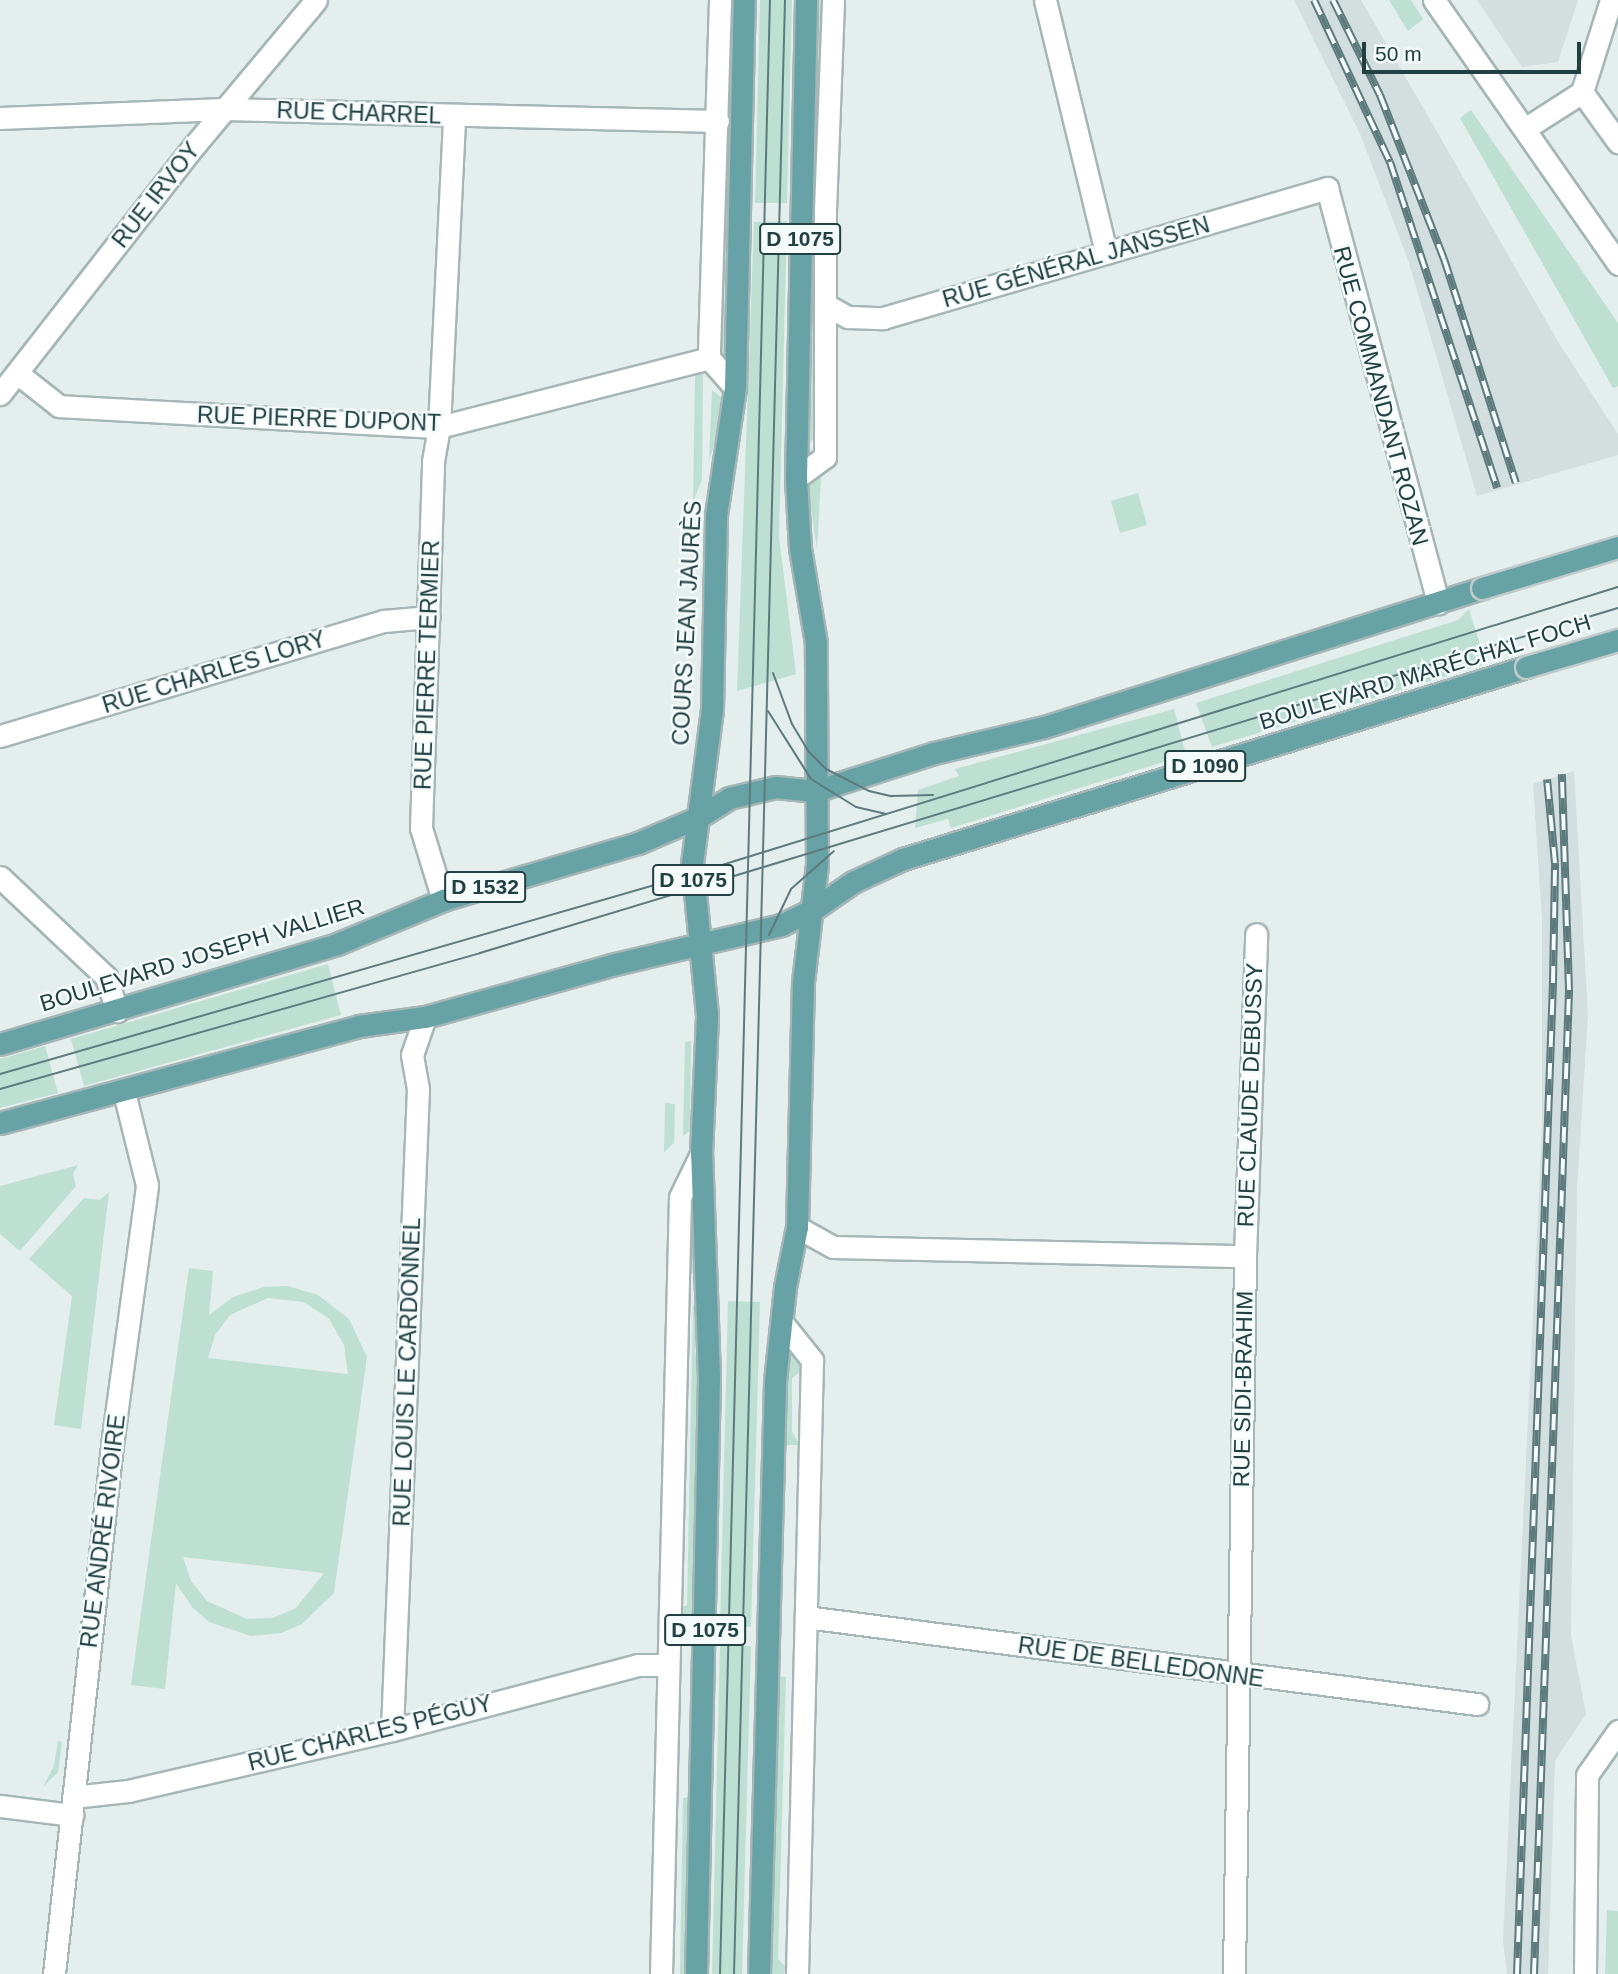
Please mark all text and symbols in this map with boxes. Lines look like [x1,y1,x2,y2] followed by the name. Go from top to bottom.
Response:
[1366,28,1585,72] scale bar
[1375,42,1422,65] text: 50 m
[276,96,442,130] street label: RUE CHARREL
[106,137,206,253] street label: RUE IRVOY
[939,211,1213,313] street label: RUE GÉNÉRAL JANSSEN
[758,222,842,256] road number: D 1075
[1328,243,1434,549] street label: RUE COMMANDANT ROZAN
[197,401,441,437] street label: RUE PIERRE DUPONT
[667,500,707,746] street label: COURS JEAN JAURÈS
[409,539,445,791] street label: RUE PIERRE TERMIER
[1256,608,1594,736] street label: BOULEVARD MARÉCHAL FOCH
[99,625,329,719] street label: RUE CHARLES LORY
[1163,748,1247,784] road number: D 1090
[651,862,735,898] road number: D 1075
[443,870,527,904] road number: D 1532
[36,892,368,1018] street label: BOULEVARD JOSEPH VALLIER
[1232,962,1268,1228] street label: RUE CLAUDE DEBUSSY
[388,1217,426,1527] street label: RUE LOUIS LE CARDONNEL
[1227,1290,1259,1488] street label: RUE SIDI-BRAHIM
[75,1412,131,1650] street label: RUE ANDRÉ RIVOIRE
[663,1612,747,1648] road number: D 1075
[1016,1631,1266,1693] street label: RUE DE BELLEDONNE
[245,1689,495,1777] street label: RUE CHARLES PÉGUY

